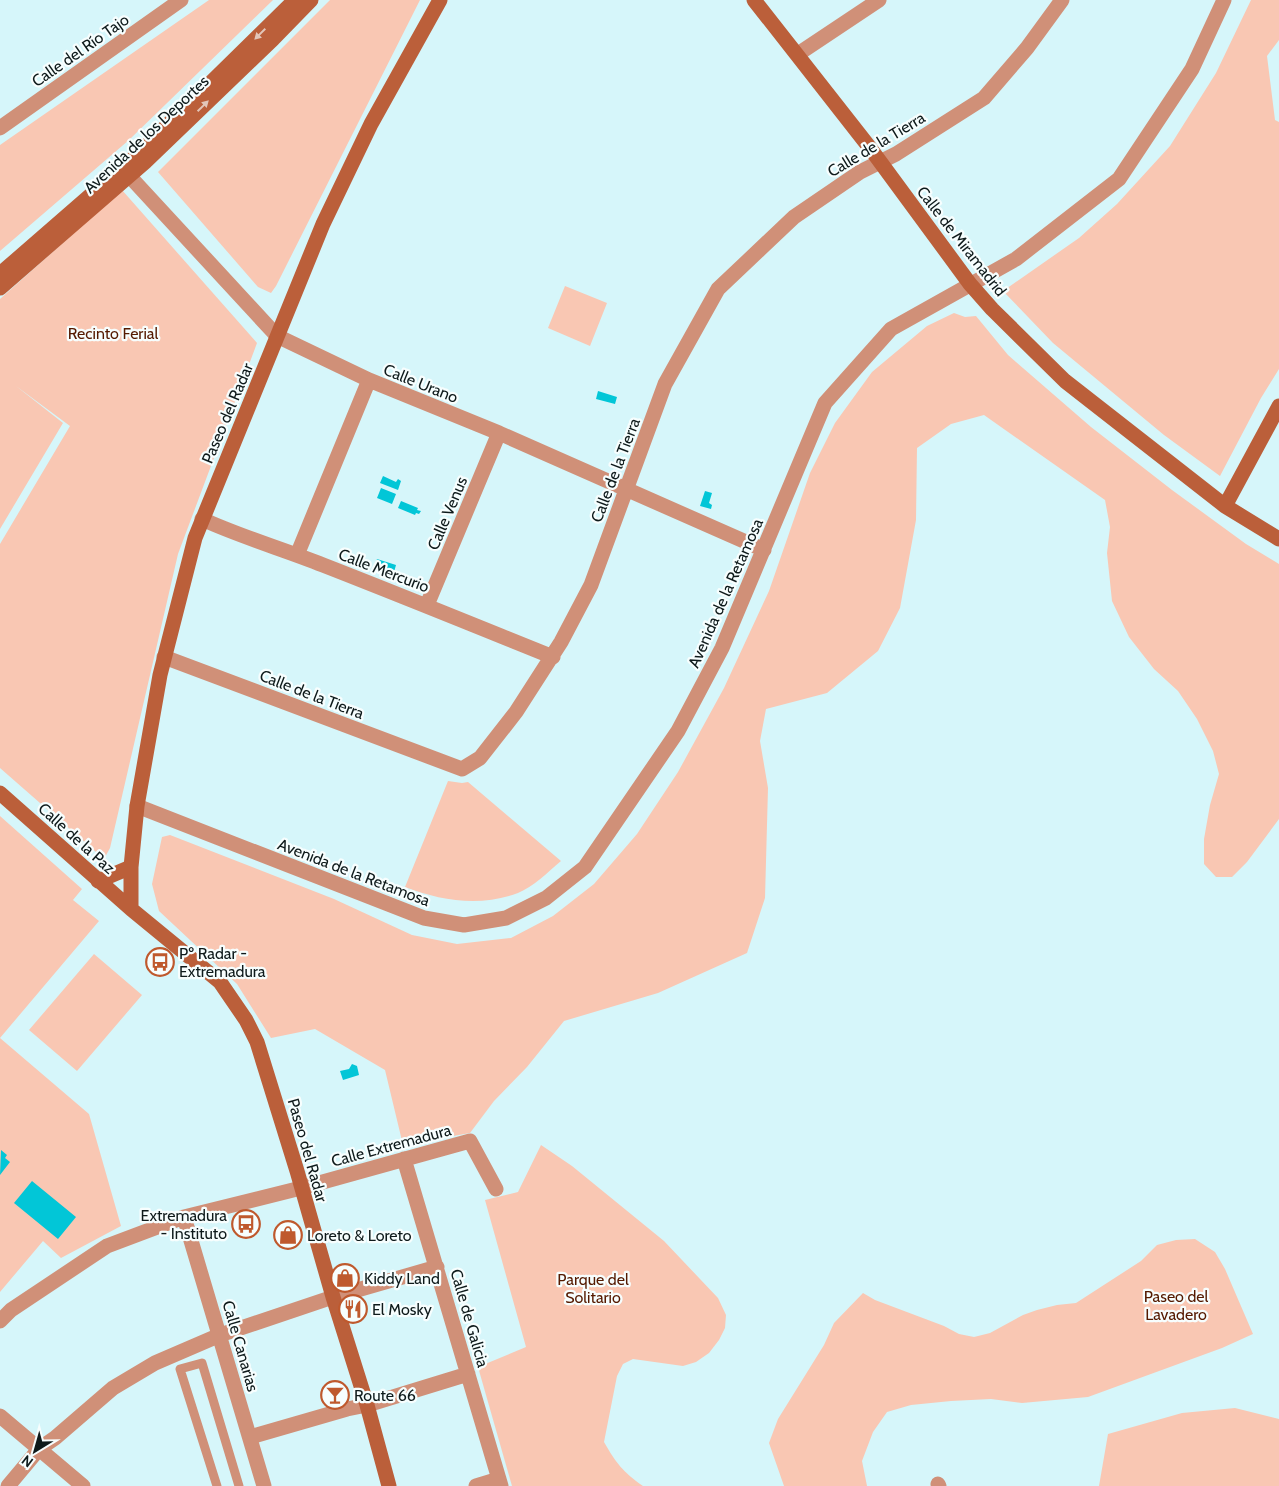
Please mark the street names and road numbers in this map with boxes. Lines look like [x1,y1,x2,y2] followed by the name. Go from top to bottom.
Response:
[28,10,133,91] street label: Calle del Río Tajo
[80,71,213,197] street label: Avenida de los Deportes
[824,108,929,181] street label: Calle de la Tierra
[913,183,1010,300] street label: Calle de Miramadrid
[198,359,258,466] street label: Paseo del Radar
[381,360,461,407] street label: Calle Urano
[587,415,644,525] street label: Calle de la Tierra
[424,473,472,553] street label: Calle Venus
[684,515,767,671] street label: Avenida de la Retamosa
[336,544,432,597] street label: Calle Mercurio
[257,666,367,723] street label: Calle de la Tierra
[34,799,119,878] street label: Calle de la Paz
[275,835,433,910] street label: Avenida de la Retamosa
[284,1096,332,1205] street label: Paseo del Radar
[329,1120,453,1171] street label: Calle Extremadura
[446,1267,493,1370] street label: Calle de Galicia
[218,1298,263,1394] street label: Calle Canarias

